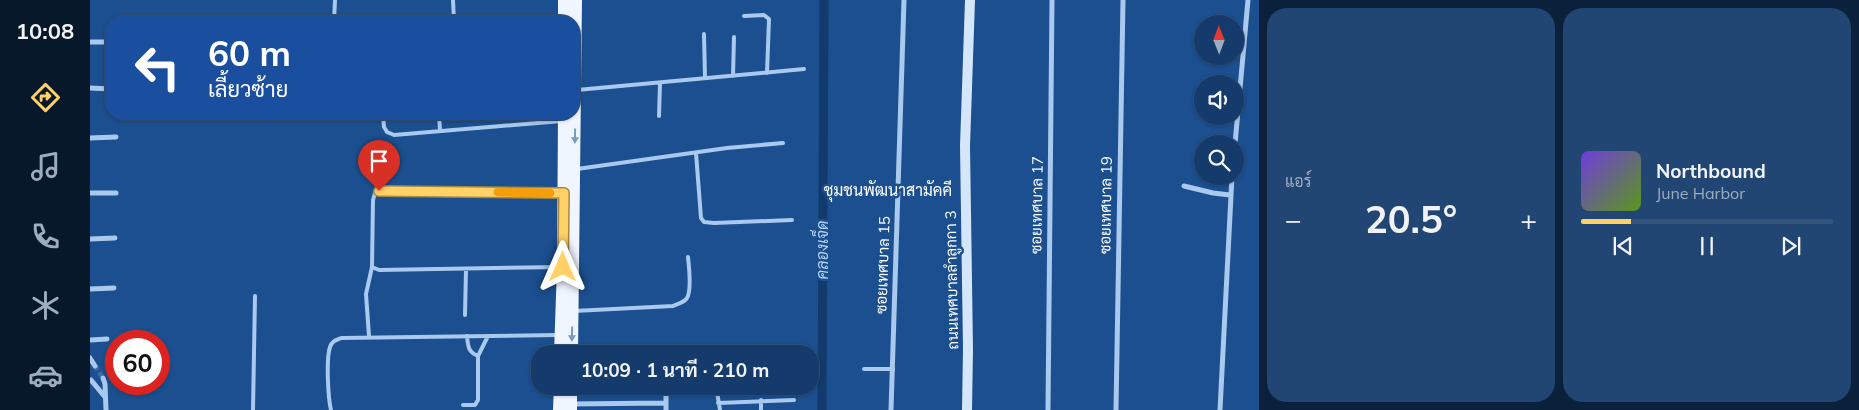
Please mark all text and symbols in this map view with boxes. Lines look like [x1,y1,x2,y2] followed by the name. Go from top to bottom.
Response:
[1194,15,1244,65] north arrow
[1194,15,1244,185] map controls
[16,17,74,45] text: 10:08
[208,31,291,75] text: 60 m
[125,35,190,100] icon: left
[208,75,288,103] text: เลี้ยวซ้าย
[1194,75,1244,125] button: sound
[28,80,63,115] icon: directions
[571,128,579,144] one-way arrow
[1194,135,1244,185] button: search
[358,140,400,191] pin
[365,147,393,175] icon: arrive
[28,149,63,184] icon: music
[1026,156,1047,254] street label: ซอยเทศบาล 17
[1095,156,1116,254] street label: ซอยเทศบาล 19
[1656,159,1766,183] text: Northbound
[1285,171,1311,191] text: แอร์
[824,179,952,202] district label: ชุมชนพัฒนาสามัคคี
[1656,183,1745,203] text: June Harbor
[1365,195,1457,243] text: 20.5°
[1285,202,1302,237] text: −
[1520,202,1537,237] text: +
[941,210,963,350] street label: ถนนเทศบาลลำลูกกา 3
[871,216,894,314] street label: ซอยเทศบาล 15
[28,219,63,254] icon: phone
[809,221,832,279] water label: คลองเจ็ด
[1609,232,1637,260] icon: previous
[1693,232,1721,260] icon: pause
[1777,232,1805,260] icon: next
[536,240,588,292] position arrow
[28,288,63,323] icon: climate
[568,326,576,342] one-way arrow
[105,330,170,395] speed limit sign: 60
[28,358,63,393] icon: car
[581,358,769,382] text: 10:09 · 1 นาที · 210 m

